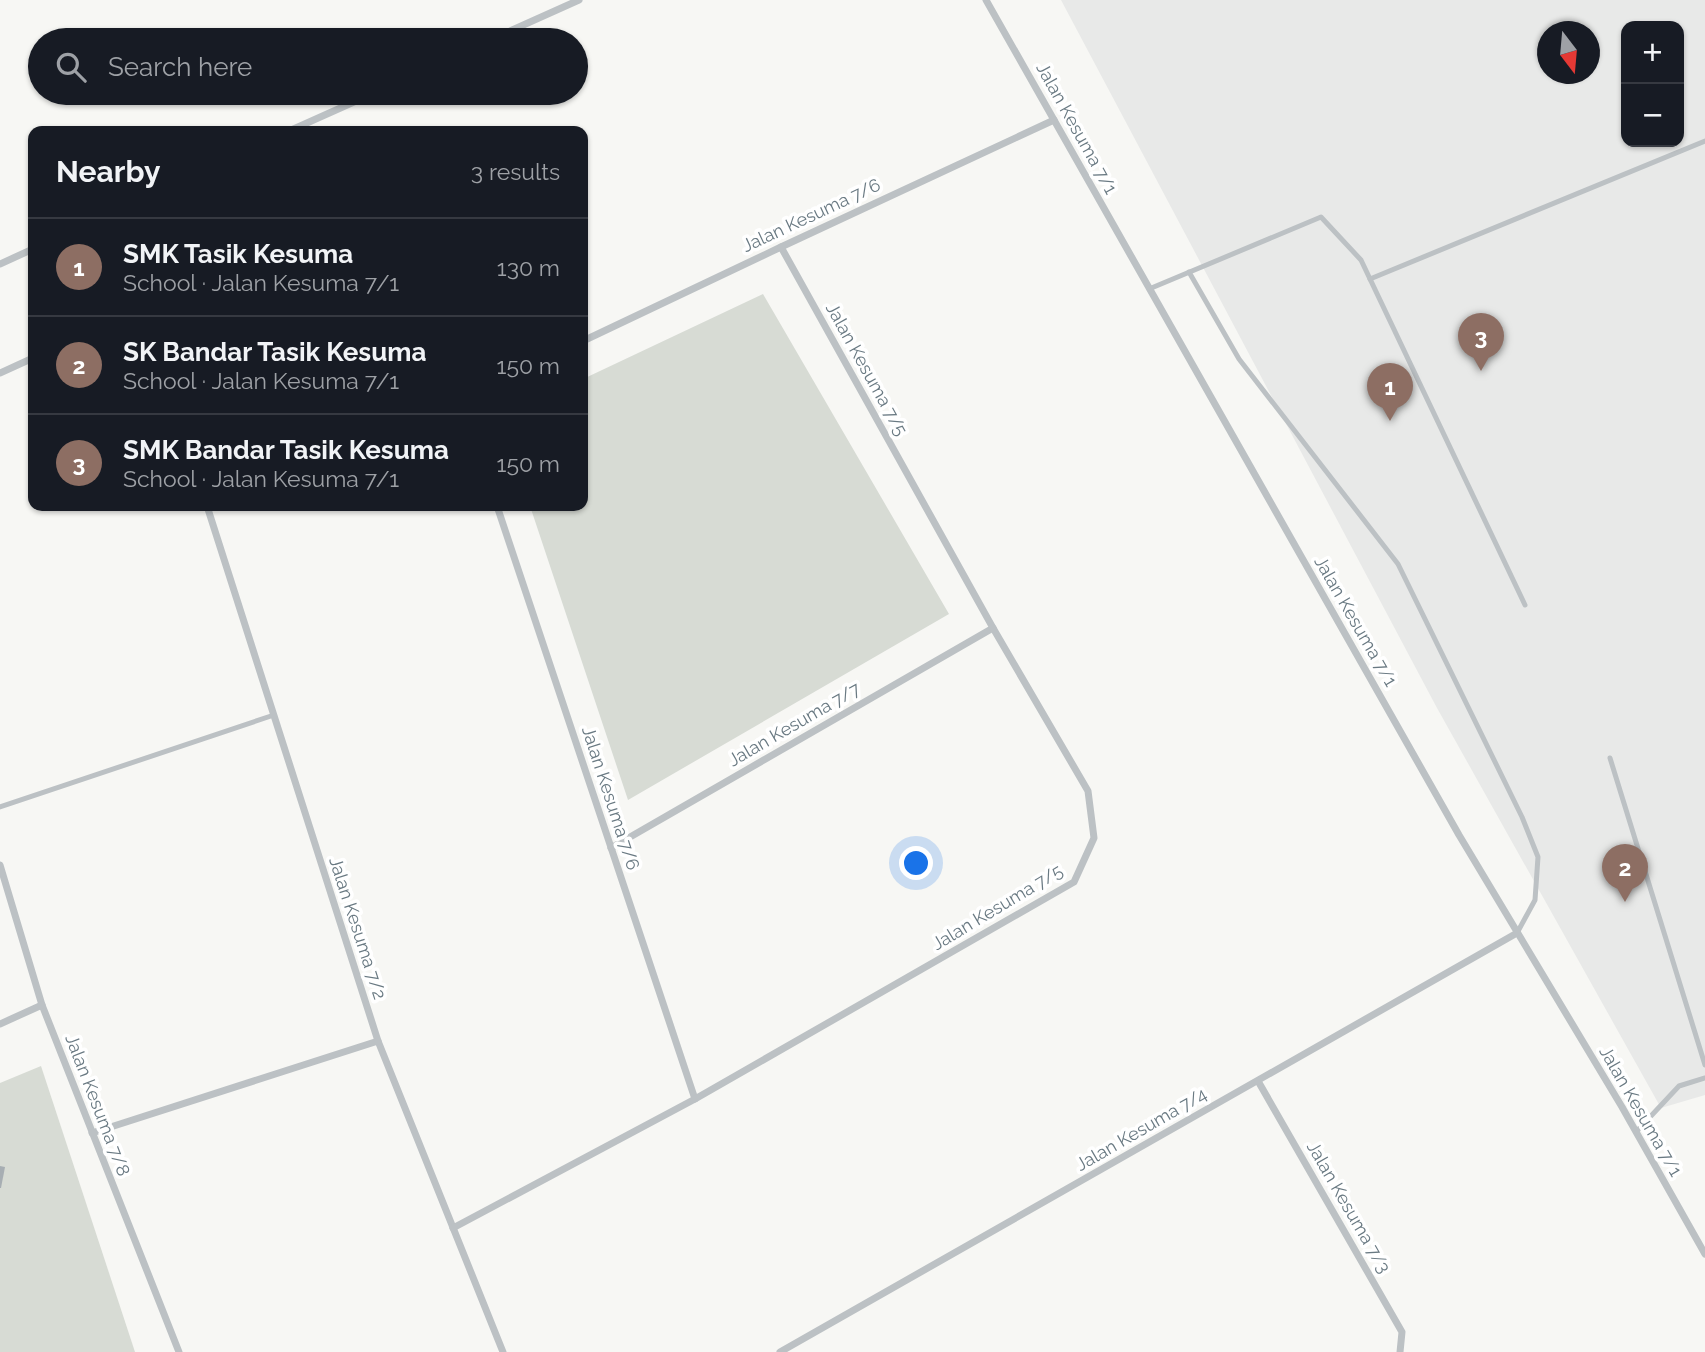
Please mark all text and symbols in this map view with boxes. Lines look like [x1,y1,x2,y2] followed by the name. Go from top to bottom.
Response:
[1537,21,1600,84] north arrow
[1621,21,1684,147] map controls
[1621,21,1684,84] button: +
[28,28,588,105] search box
[52,48,90,86] icon: search
[108,52,252,82] text: Search here
[1032,59,1122,198] street label: Jalan Kesuma 7/1
[1621,84,1684,147] button: −
[56,154,160,189] text: Nearby
[471,158,560,185] text: 3 results
[739,174,884,256] street label: Jalan Kesuma 7/6
[123,239,353,269] text: SMK Tasik Kesuma
[73,254,85,281] text: 1
[497,254,560,281] text: 130 m
[123,269,399,296] text: School · Jalan Kesuma 7/1
[822,299,912,439] street label: Jalan Kesuma 7/5
[1458,313,1504,371] pin: 3
[123,337,426,367] text: SK Bandar Tasik Kesuma
[73,352,85,379] text: 2
[497,352,560,379] text: 150 m
[1367,363,1413,421] pin: 1
[123,367,399,394] text: School · Jalan Kesuma 7/1
[123,435,449,465] text: SMK Bandar Tasik Kesuma
[73,450,85,477] text: 3
[497,450,560,477] text: 150 m
[123,465,399,492] text: School · Jalan Kesuma 7/1
[1310,552,1402,690] street label: Jalan Kesuma 7/1
[724,677,864,770] street label: Jalan Kesuma 7/7
[578,723,644,873] street label: Jalan Kesuma 7/6
[1602,844,1648,902] pin: 2
[899,846,933,880] your location
[325,854,391,1002] street label: Jalan Kesuma 7/2
[928,860,1066,954] street label: Jalan Kesuma 7/5
[61,1031,135,1179] street label: Jalan Kesuma 7/8
[1595,1042,1687,1180] street label: Jalan Kesuma 7/1
[1072,1083,1210,1175] street label: Jalan Kesuma 7/4
[1303,1137,1395,1277] street label: Jalan Kesuma 7/3

